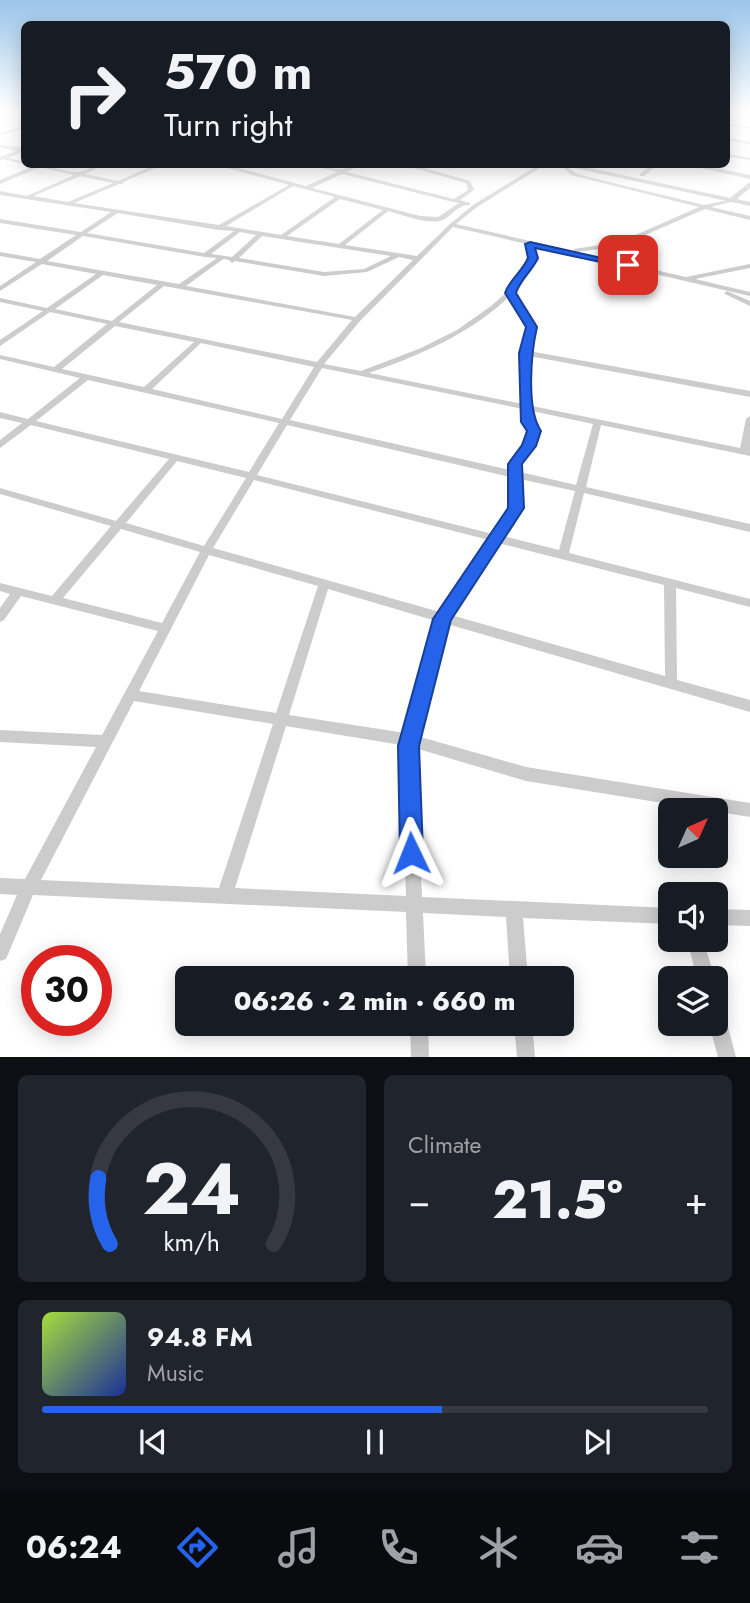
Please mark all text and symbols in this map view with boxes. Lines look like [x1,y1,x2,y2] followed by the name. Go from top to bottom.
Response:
[164,37,312,107] text: 570 m
[49,49,140,140] icon: right
[164,102,293,148] text: Turn right
[598,235,658,295] pin
[609,246,647,284] icon: arrive
[658,798,728,868] north arrow
[658,798,728,1036] map controls
[374,816,448,890] position arrow
[658,882,728,952] button: sound
[21,945,112,1036] speed limit sign: 30
[658,966,728,1036] button: layers
[234,982,515,1020] text: 06:26 · 2 min · 660 m
[408,1128,481,1162] text: Climate
[143,1137,241,1242] text: 24
[492,1162,623,1238] text: 21.5°
[408,1173,430,1228] text: −
[685,1173,708,1228] text: +
[164,1224,220,1260] text: km/h
[147,1318,253,1356] text: 94.8 FM
[147,1356,204,1390] text: Music
[134,1423,172,1461] icon: previous
[356,1423,394,1461] icon: pause
[578,1423,616,1461] icon: next
[173,1523,222,1572] icon: directions
[274,1523,323,1572] icon: music
[374,1523,423,1572] icon: phone
[474,1523,523,1572] icon: climate
[575,1523,624,1572] icon: car
[675,1523,724,1572] icon: filters
[26,1524,122,1570] text: 06:24

